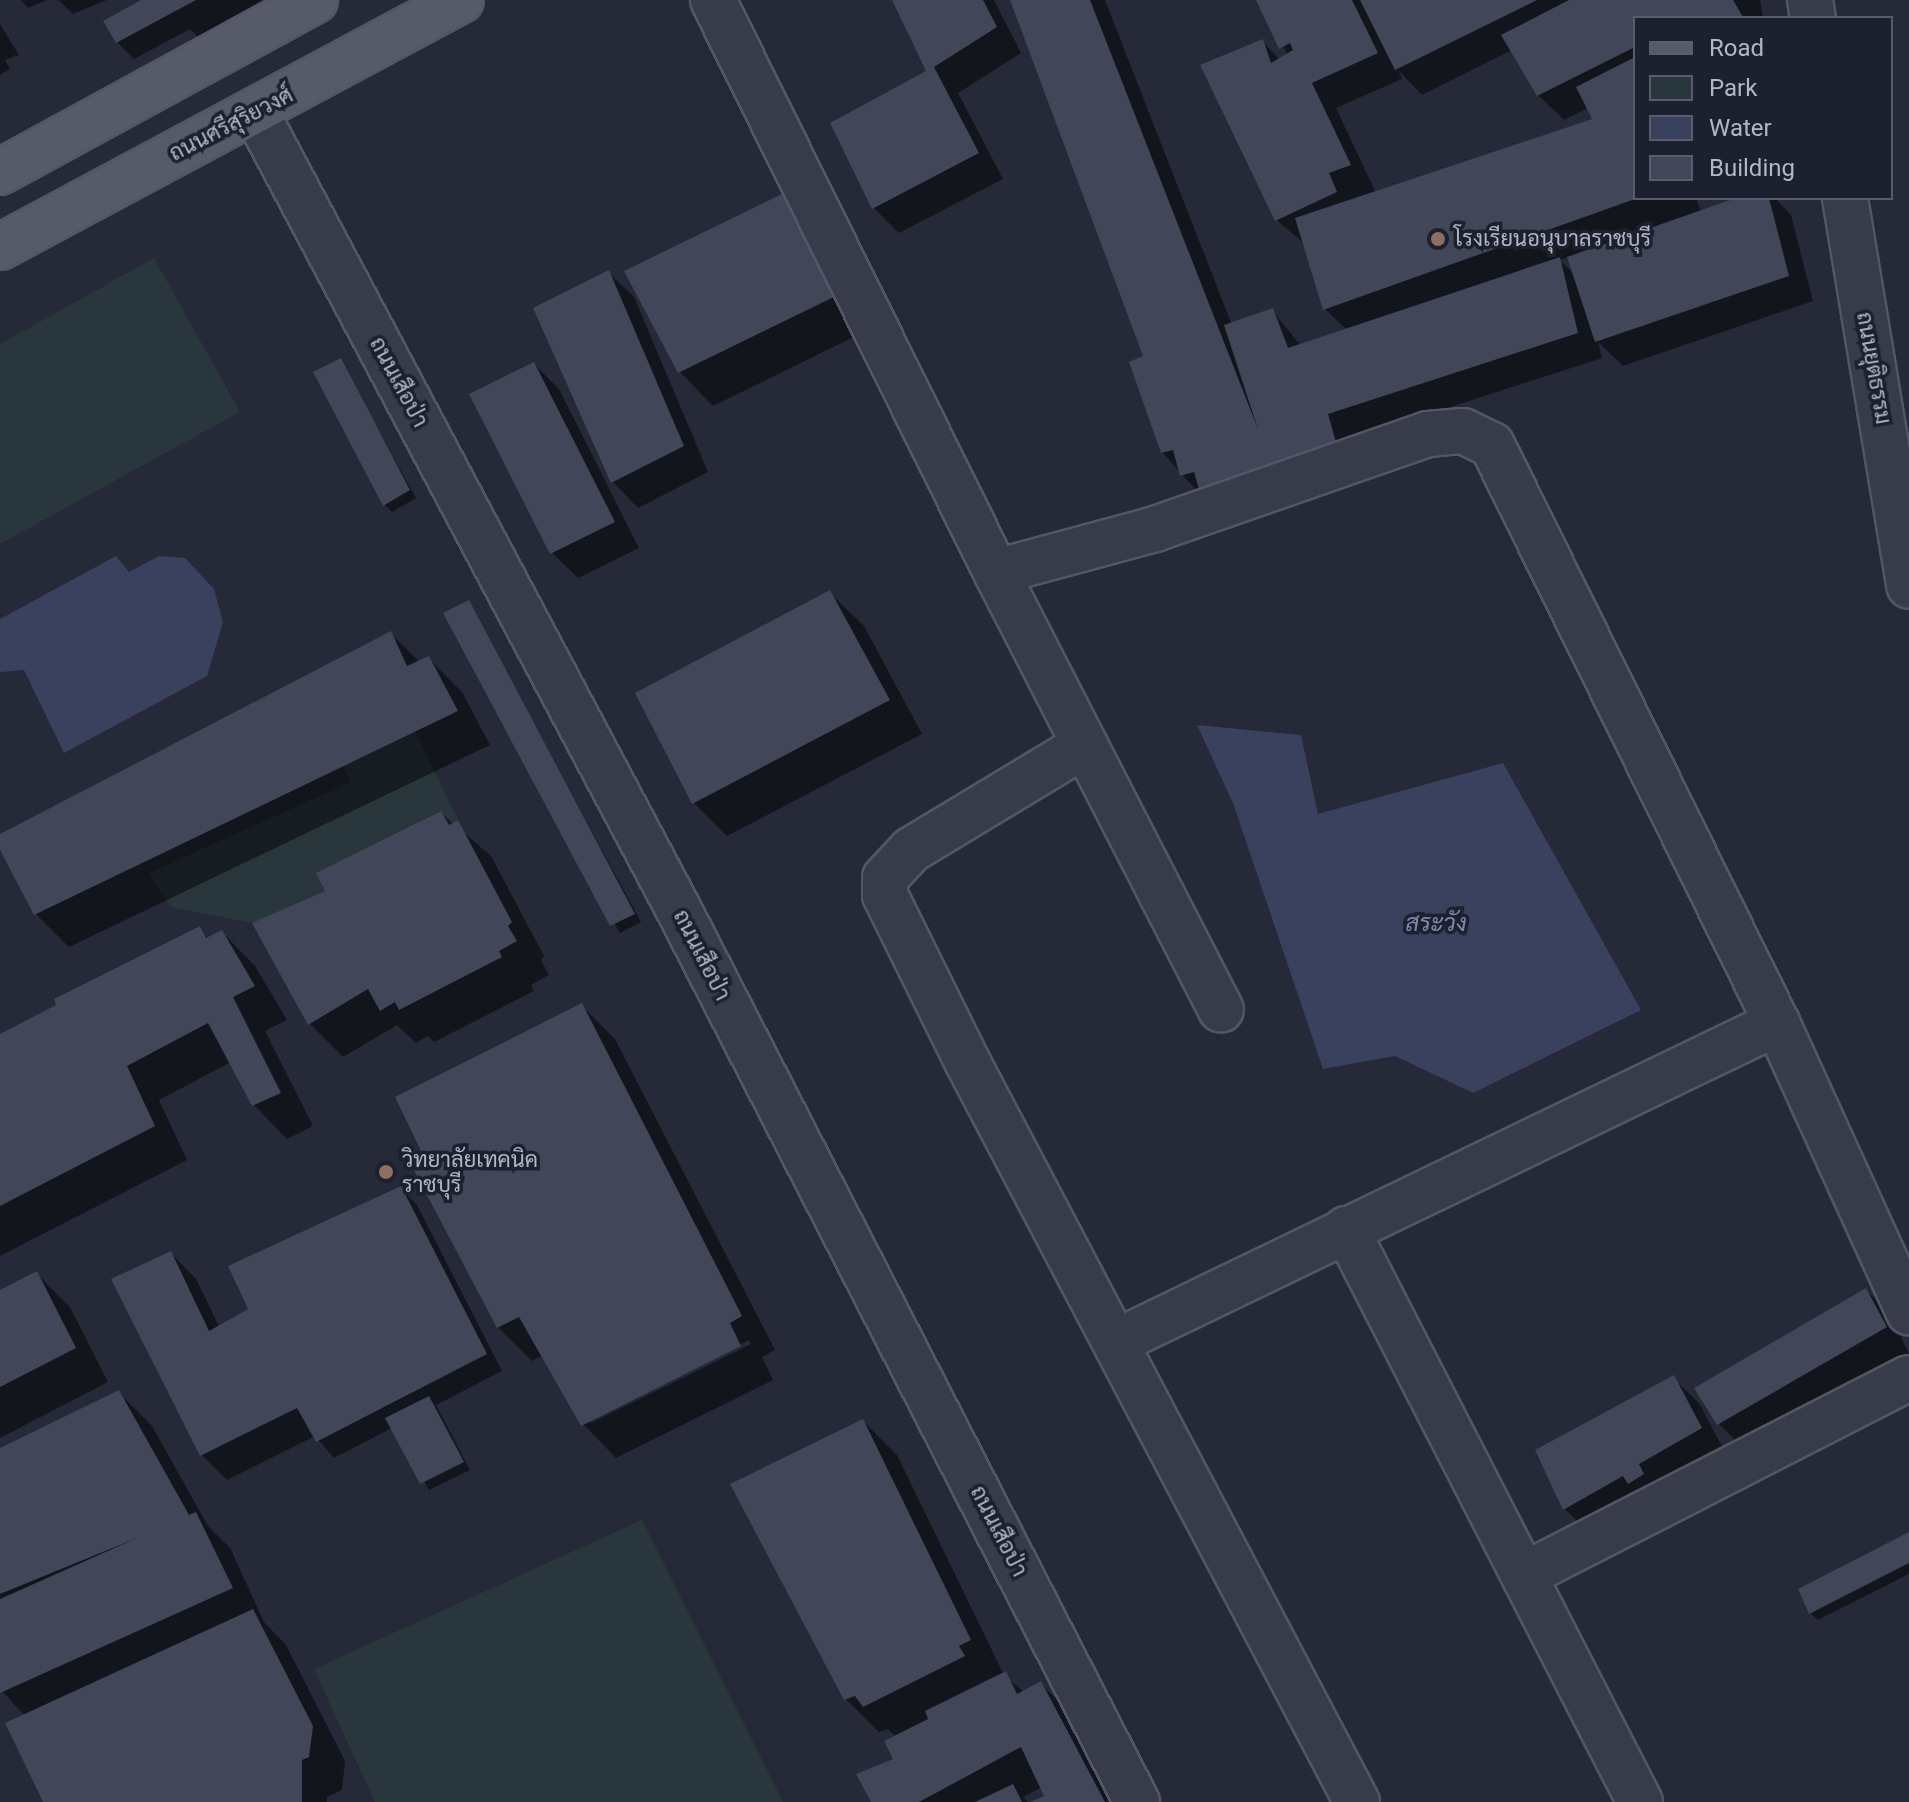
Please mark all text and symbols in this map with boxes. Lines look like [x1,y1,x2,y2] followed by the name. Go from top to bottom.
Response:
[1633,16,1893,200] legend
[1709,34,1764,62] text: Road
[1709,74,1757,102] text: Park
[165,82,297,166] street label: ถนนศรีสุริยวงศ์
[1709,114,1772,142] text: Water
[1709,154,1795,182] text: Building
[1454,226,1651,252] place label: โรงเรียนอนุบาลราชบุรี
[1429,230,1447,248] marker: โรงเรียนอนุบาลราชบุรี
[1851,310,1897,426] street label: ถนนยุติธรรม
[364,332,434,432] street label: ถนนเสือป่า
[668,905,736,1005] street label: ถนนเสือป่า
[1405,910,1467,938] water label: สระวัง
[402,1146,538,1198] place label: วิทยาลัยเทคนิค ราชบุรี
[377,1163,395,1181] marker: วิทยาลัยเทคนิค ราชบุรี
[965,1481,1033,1581] street label: ถนนเสือป่า

